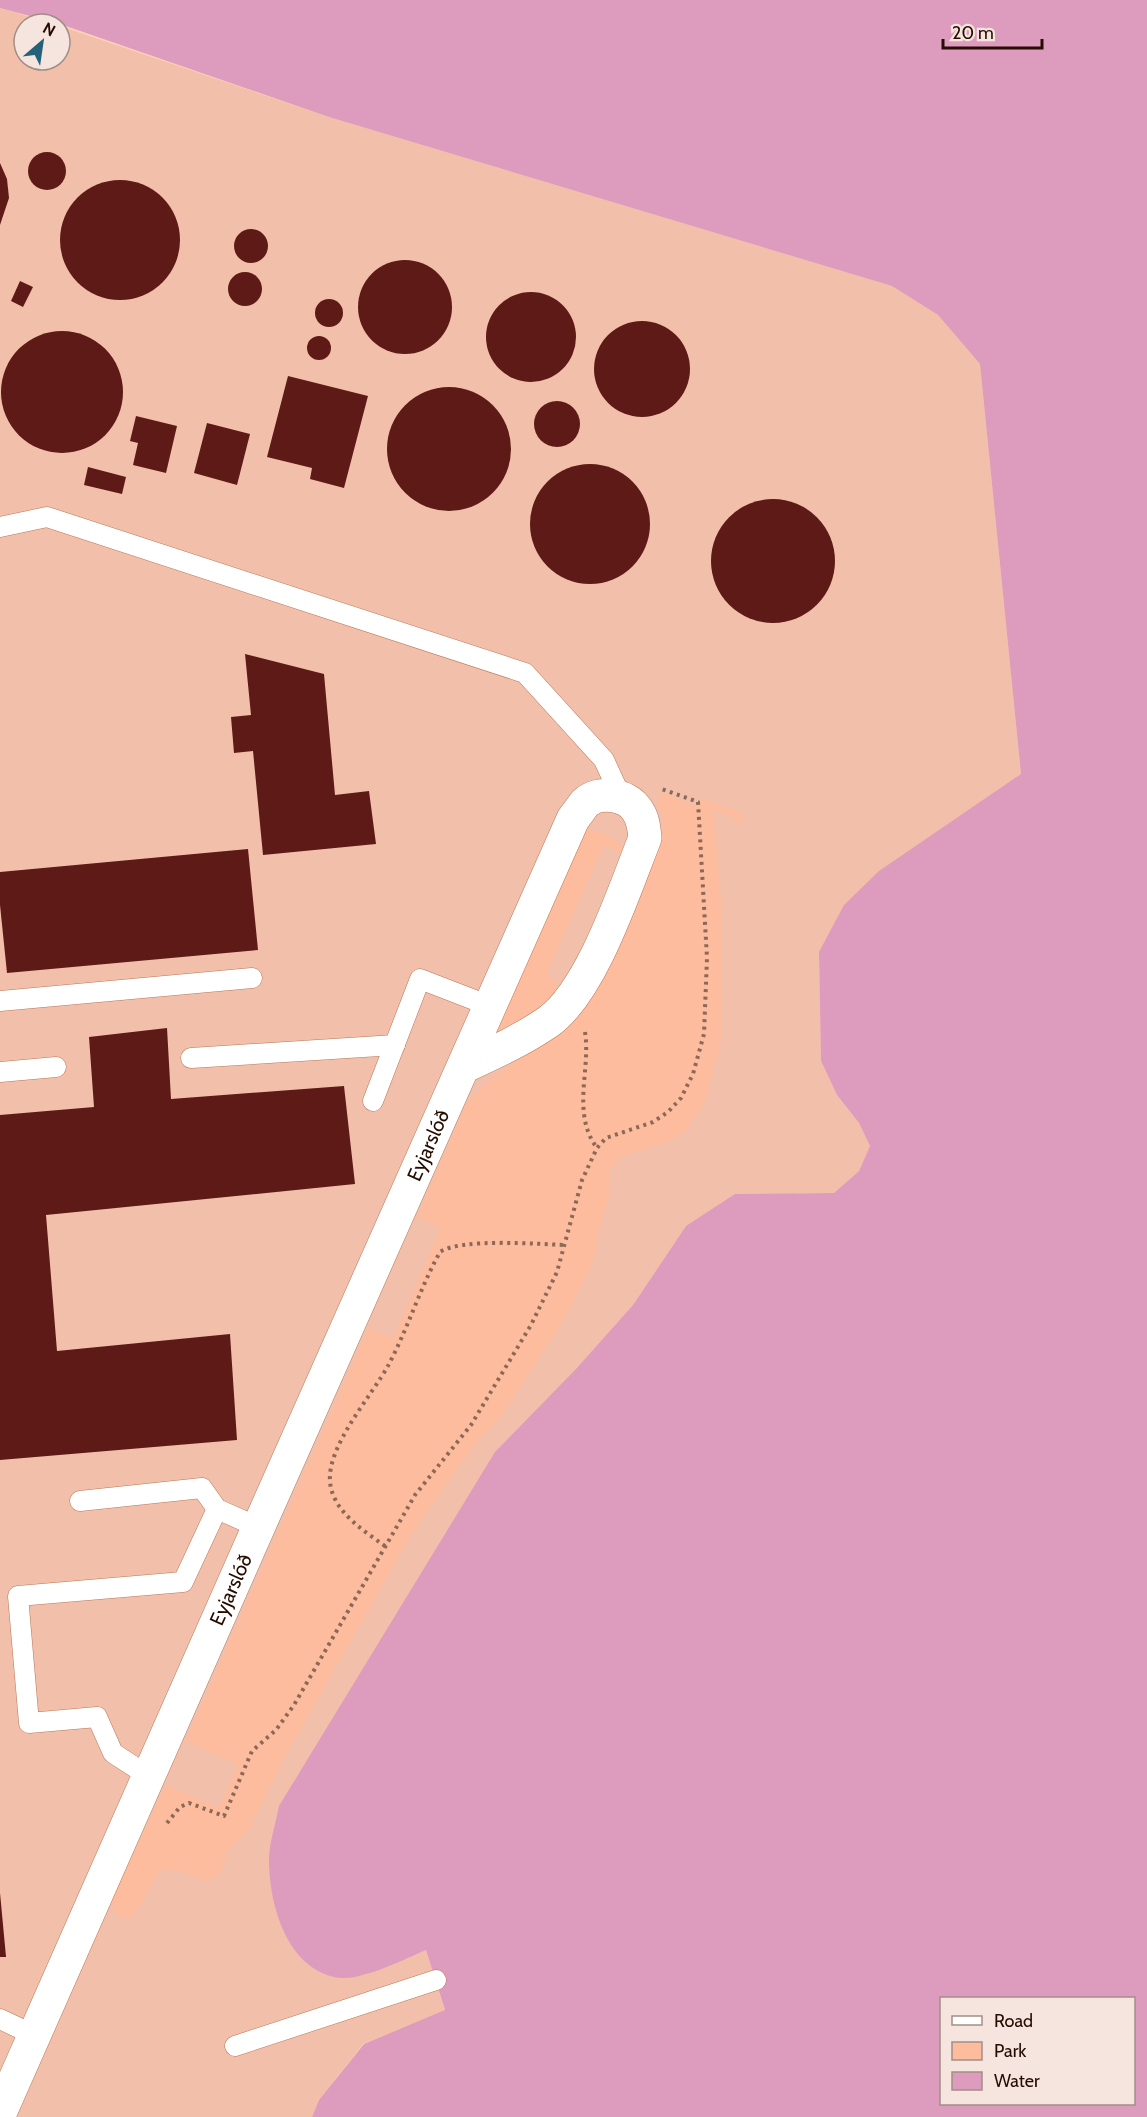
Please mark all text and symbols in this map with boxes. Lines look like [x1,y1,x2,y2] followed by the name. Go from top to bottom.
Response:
[12,12,72,72] north arrow
[943,12,1042,50] scale bar
[39,18,59,40] text: N
[952,22,994,44] text: 20 m
[402,1106,454,1185] street label: Eyjarslóð
[205,1550,257,1629] street label: Eyjarslóð
[940,1997,1135,2105] legend
[994,2010,1033,2032] text: Road
[994,2040,1027,2062] text: Park
[994,2070,1040,2092] text: Water

